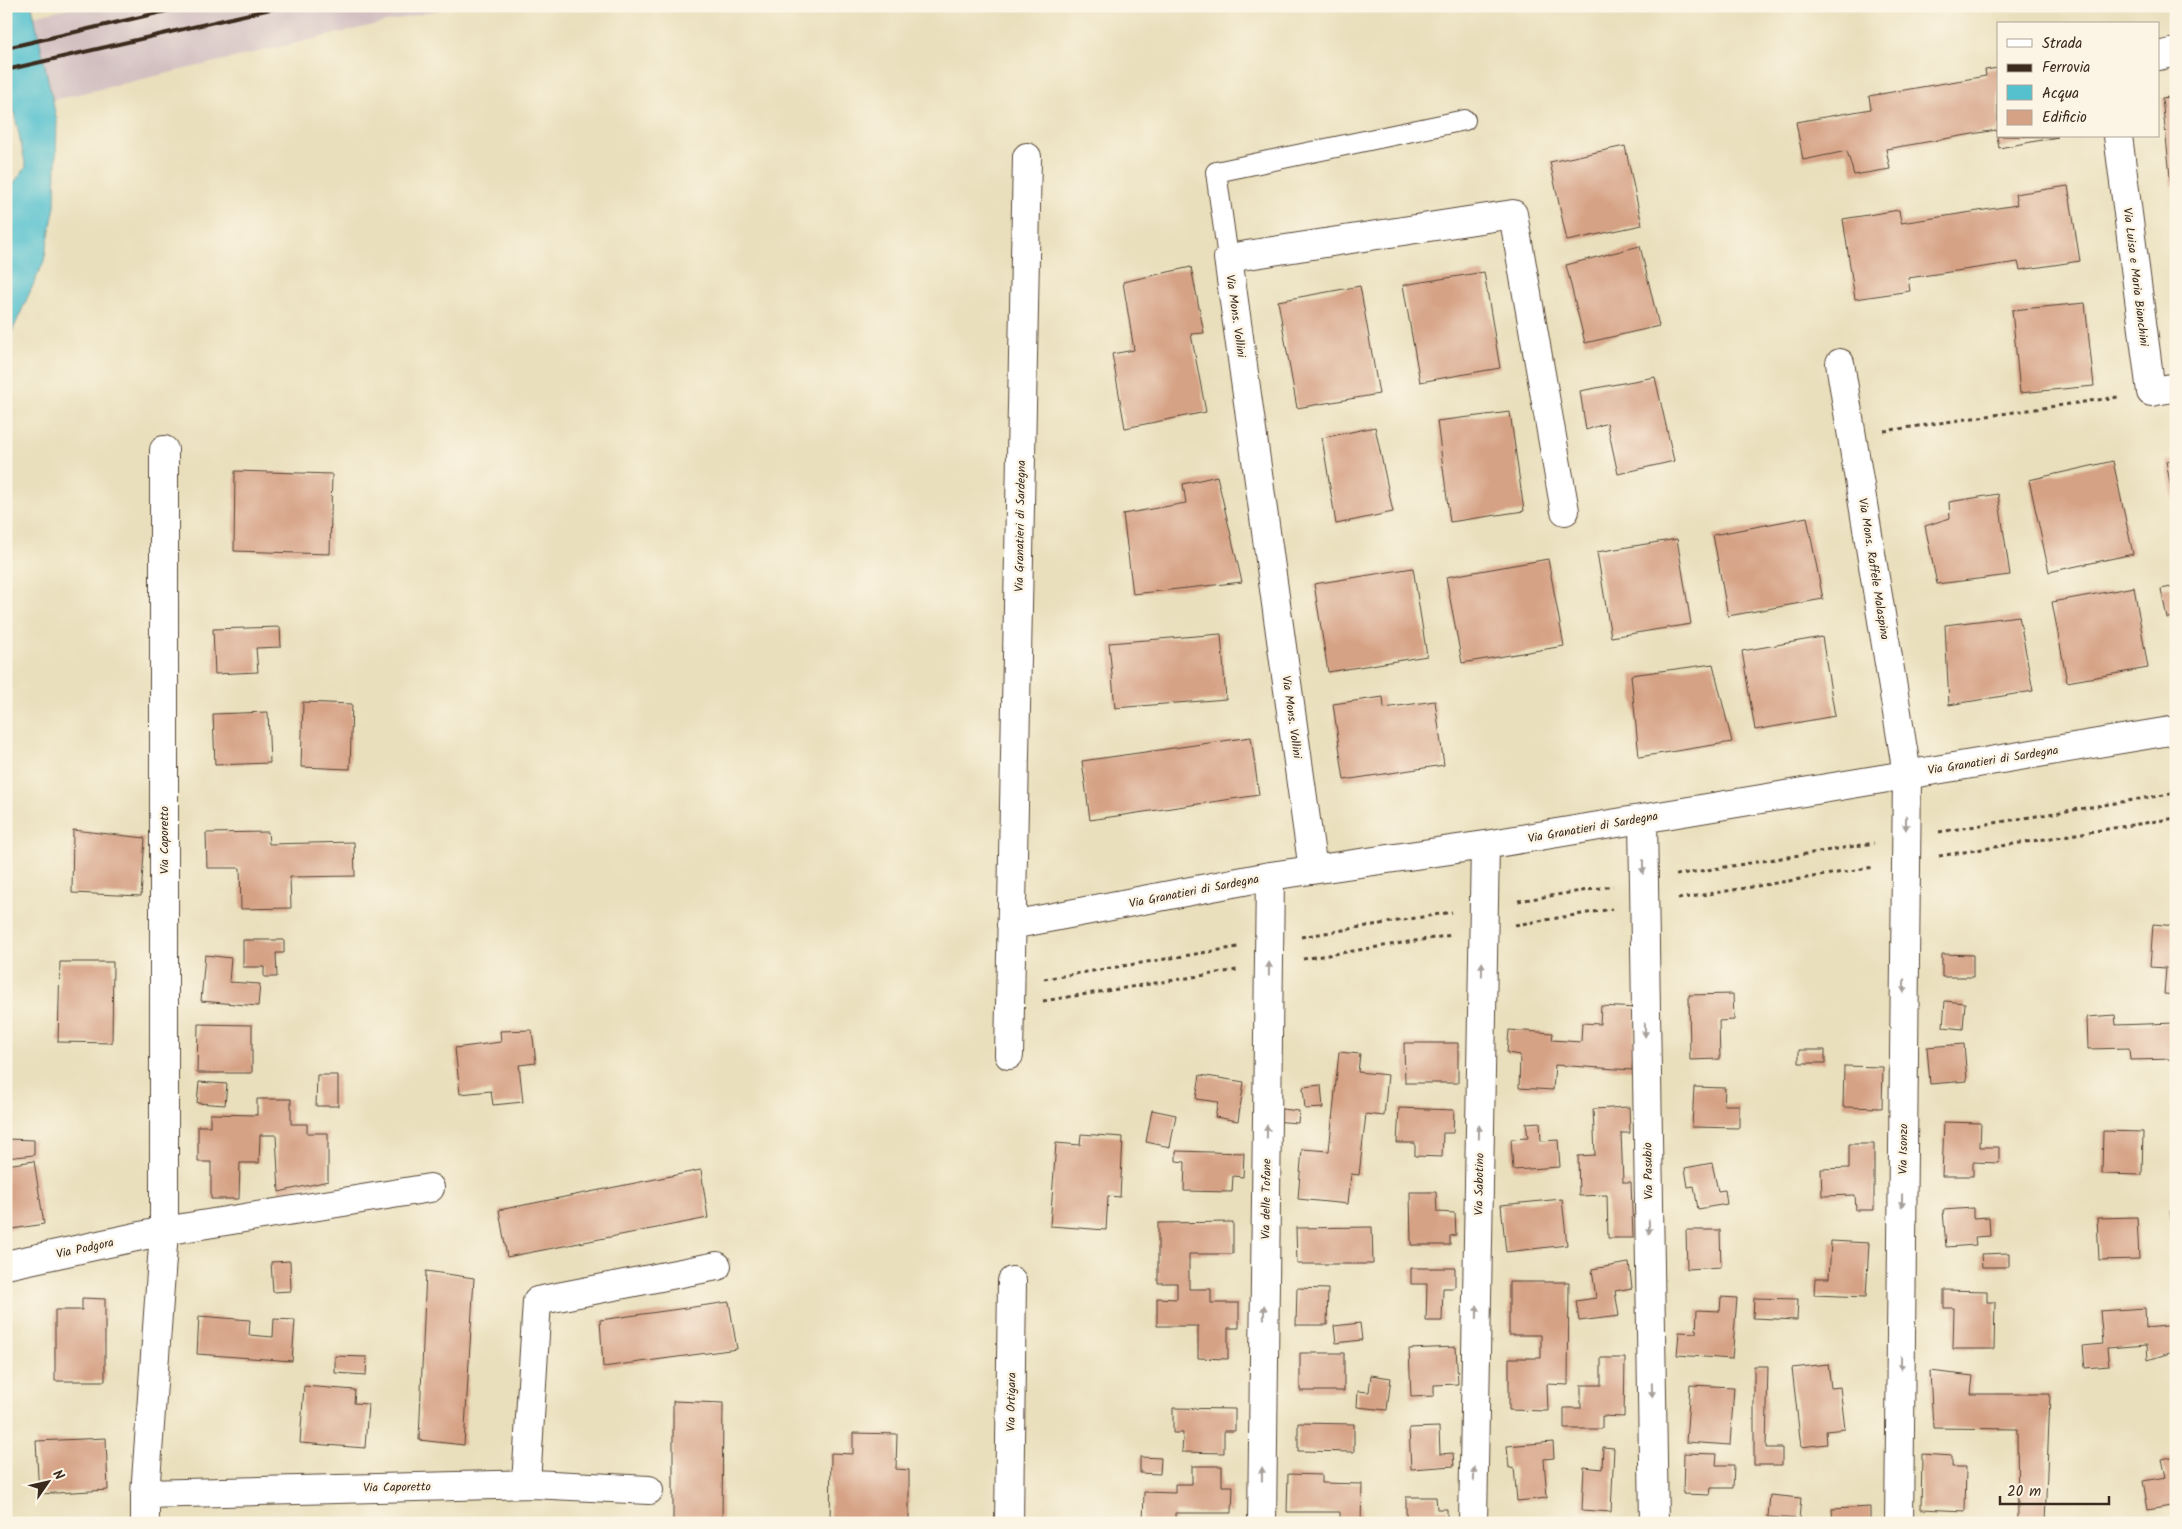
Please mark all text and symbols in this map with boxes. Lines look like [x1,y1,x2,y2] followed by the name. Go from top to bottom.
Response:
[1997,22,2160,138] legend
[2042,32,2082,56] text: Strada
[2042,56,2090,80] text: Ferrovia
[2042,82,2079,106] text: Acqua
[2042,106,2087,130] text: Edificio
[2118,207,2154,349] street label: Via Luisa e Maria Bianchini
[1220,273,1251,360] street label: Via Mons. Vollini
[1010,460,1031,592] street label: Via Granatieri di Sardegna
[1853,497,1894,642] street label: Via Mons. Raffele Malaspina
[1276,674,1307,761] street label: Via Mons. Vollini
[1926,741,2060,780] street label: Via Granatieri di Sardegna
[155,806,174,874] street label: Via Caporetto
[1526,807,1660,848] street label: Via Granatieri di Sardegna
[1902,815,1910,831] one-way arrow
[1639,860,1647,876] one-way arrow
[1128,870,1261,913] street label: Via Granatieri di Sardegna
[1265,961,1273,977] one-way arrow
[1478,961,1486,977] one-way arrow
[1900,978,1908,994] one-way arrow
[1642,1022,1650,1038] one-way arrow
[1263,1123,1271,1139] one-way arrow
[1476,1123,1484,1139] one-way arrow
[1894,1123,1913,1175] street label: Via Isonzo
[1639,1142,1658,1200] street label: Via Pasubio
[1469,1152,1490,1216] street label: Via Sabotino
[1256,1158,1277,1240] street label: Via delle Tofane
[1898,1193,1906,1209] one-way arrow
[1645,1220,1653,1236] one-way arrow
[55,1233,116,1264] street label: Via Podgora
[1261,1303,1269,1319] one-way arrow
[1473,1303,1481,1319] one-way arrow
[1897,1355,1905,1371] one-way arrow
[1001,1372,1022,1432] street label: Via Ortigara
[1648,1382,1656,1398] one-way arrow
[22,1456,72,1506] north arrow
[46,1465,70,1485] text: N
[1258,1466,1266,1482] one-way arrow
[1470,1466,1478,1482] one-way arrow
[2000,1474,2108,1506] scale bar
[363,1477,431,1498] street label: Via Caporetto
[2007,1480,2041,1504] text: 20 m

